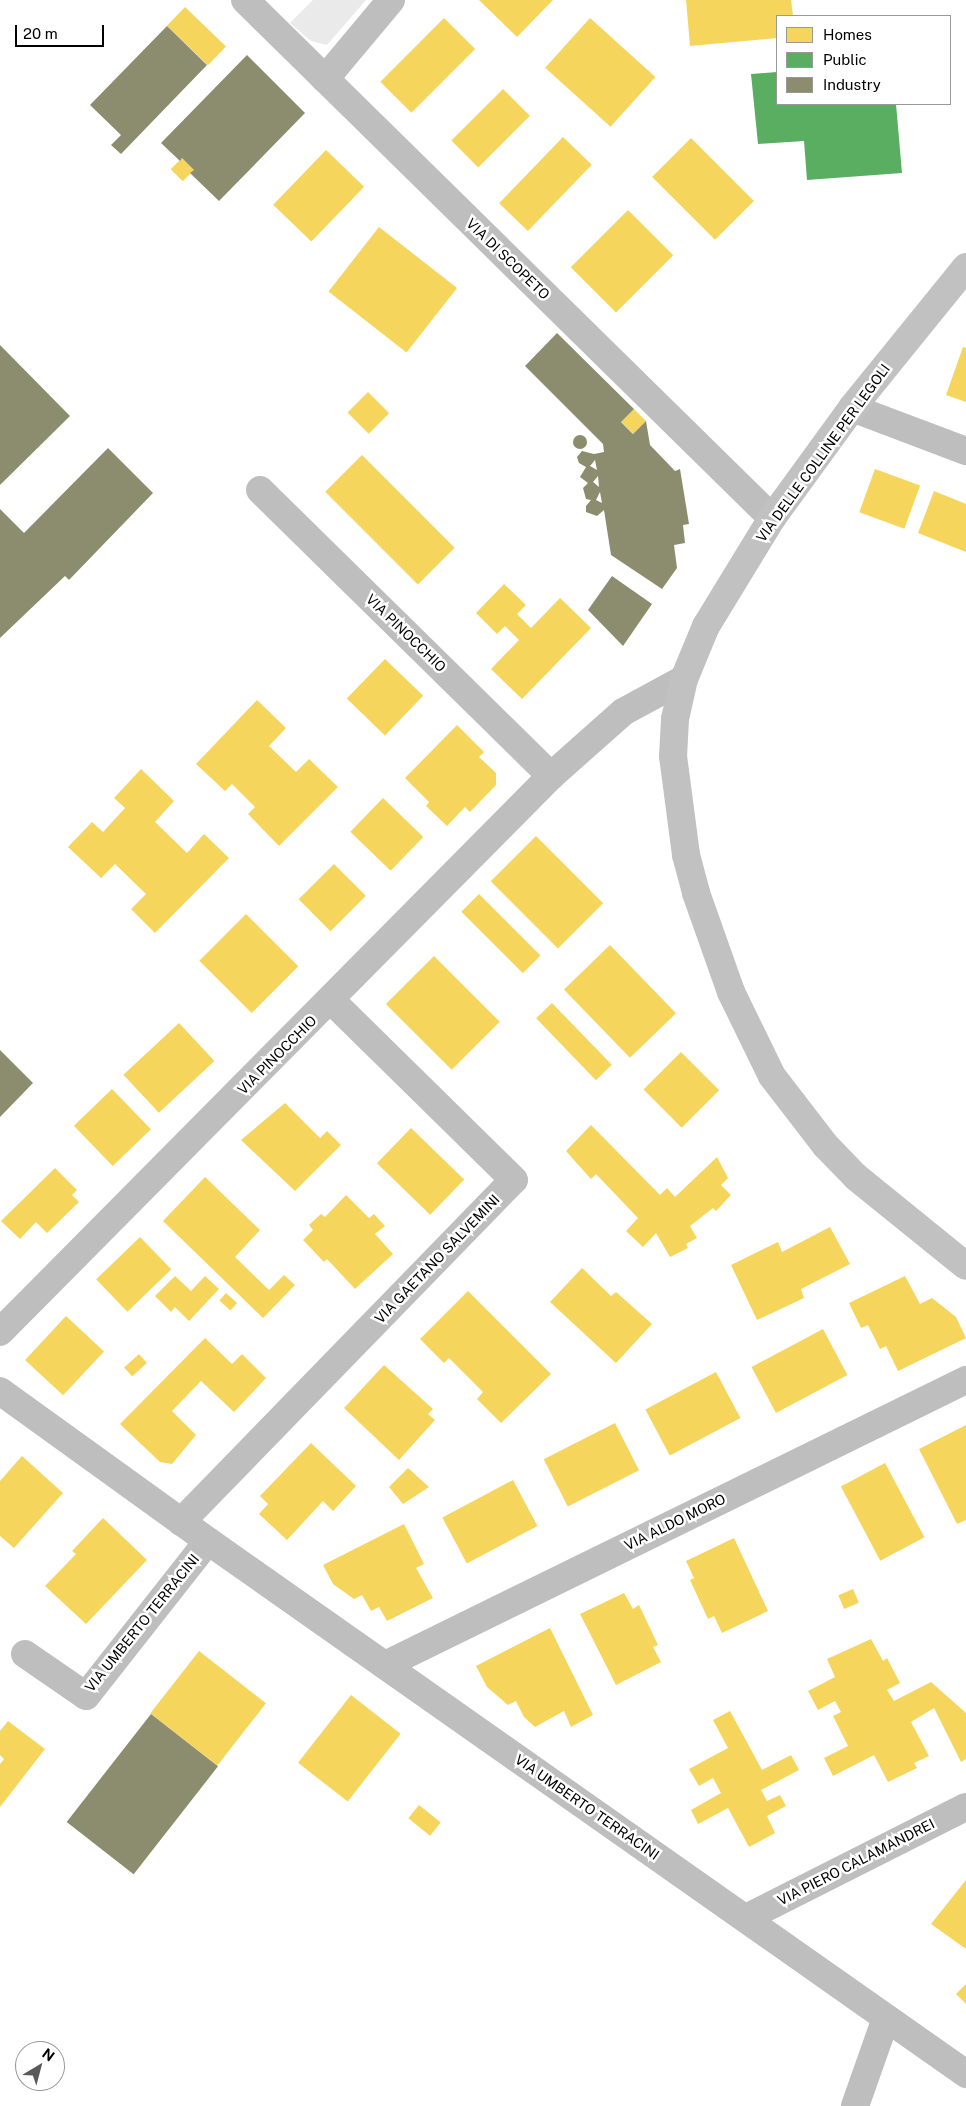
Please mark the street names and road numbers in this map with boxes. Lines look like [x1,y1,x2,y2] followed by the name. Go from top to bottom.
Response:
[463,215,553,303] street label: VIA DI SCOPETO
[753,361,893,545] street label: VIA DELLE COLLINE PER LEGOLI
[363,591,449,675] street label: VIA PINOCCHIO
[234,1012,320,1098] street label: VIA PINOCCHIO
[371,1191,503,1327] street label: VIA GAETANO SALVEMINI
[622,1490,728,1554] street label: VIA ALDO MORO
[81,1551,203,1695] street label: VIA UMBERTO TERRACINI
[512,1751,662,1863] street label: VIA UMBERTO TERRACINI
[775,1815,937,1909] street label: VIA PIERO CALAMANDREI

